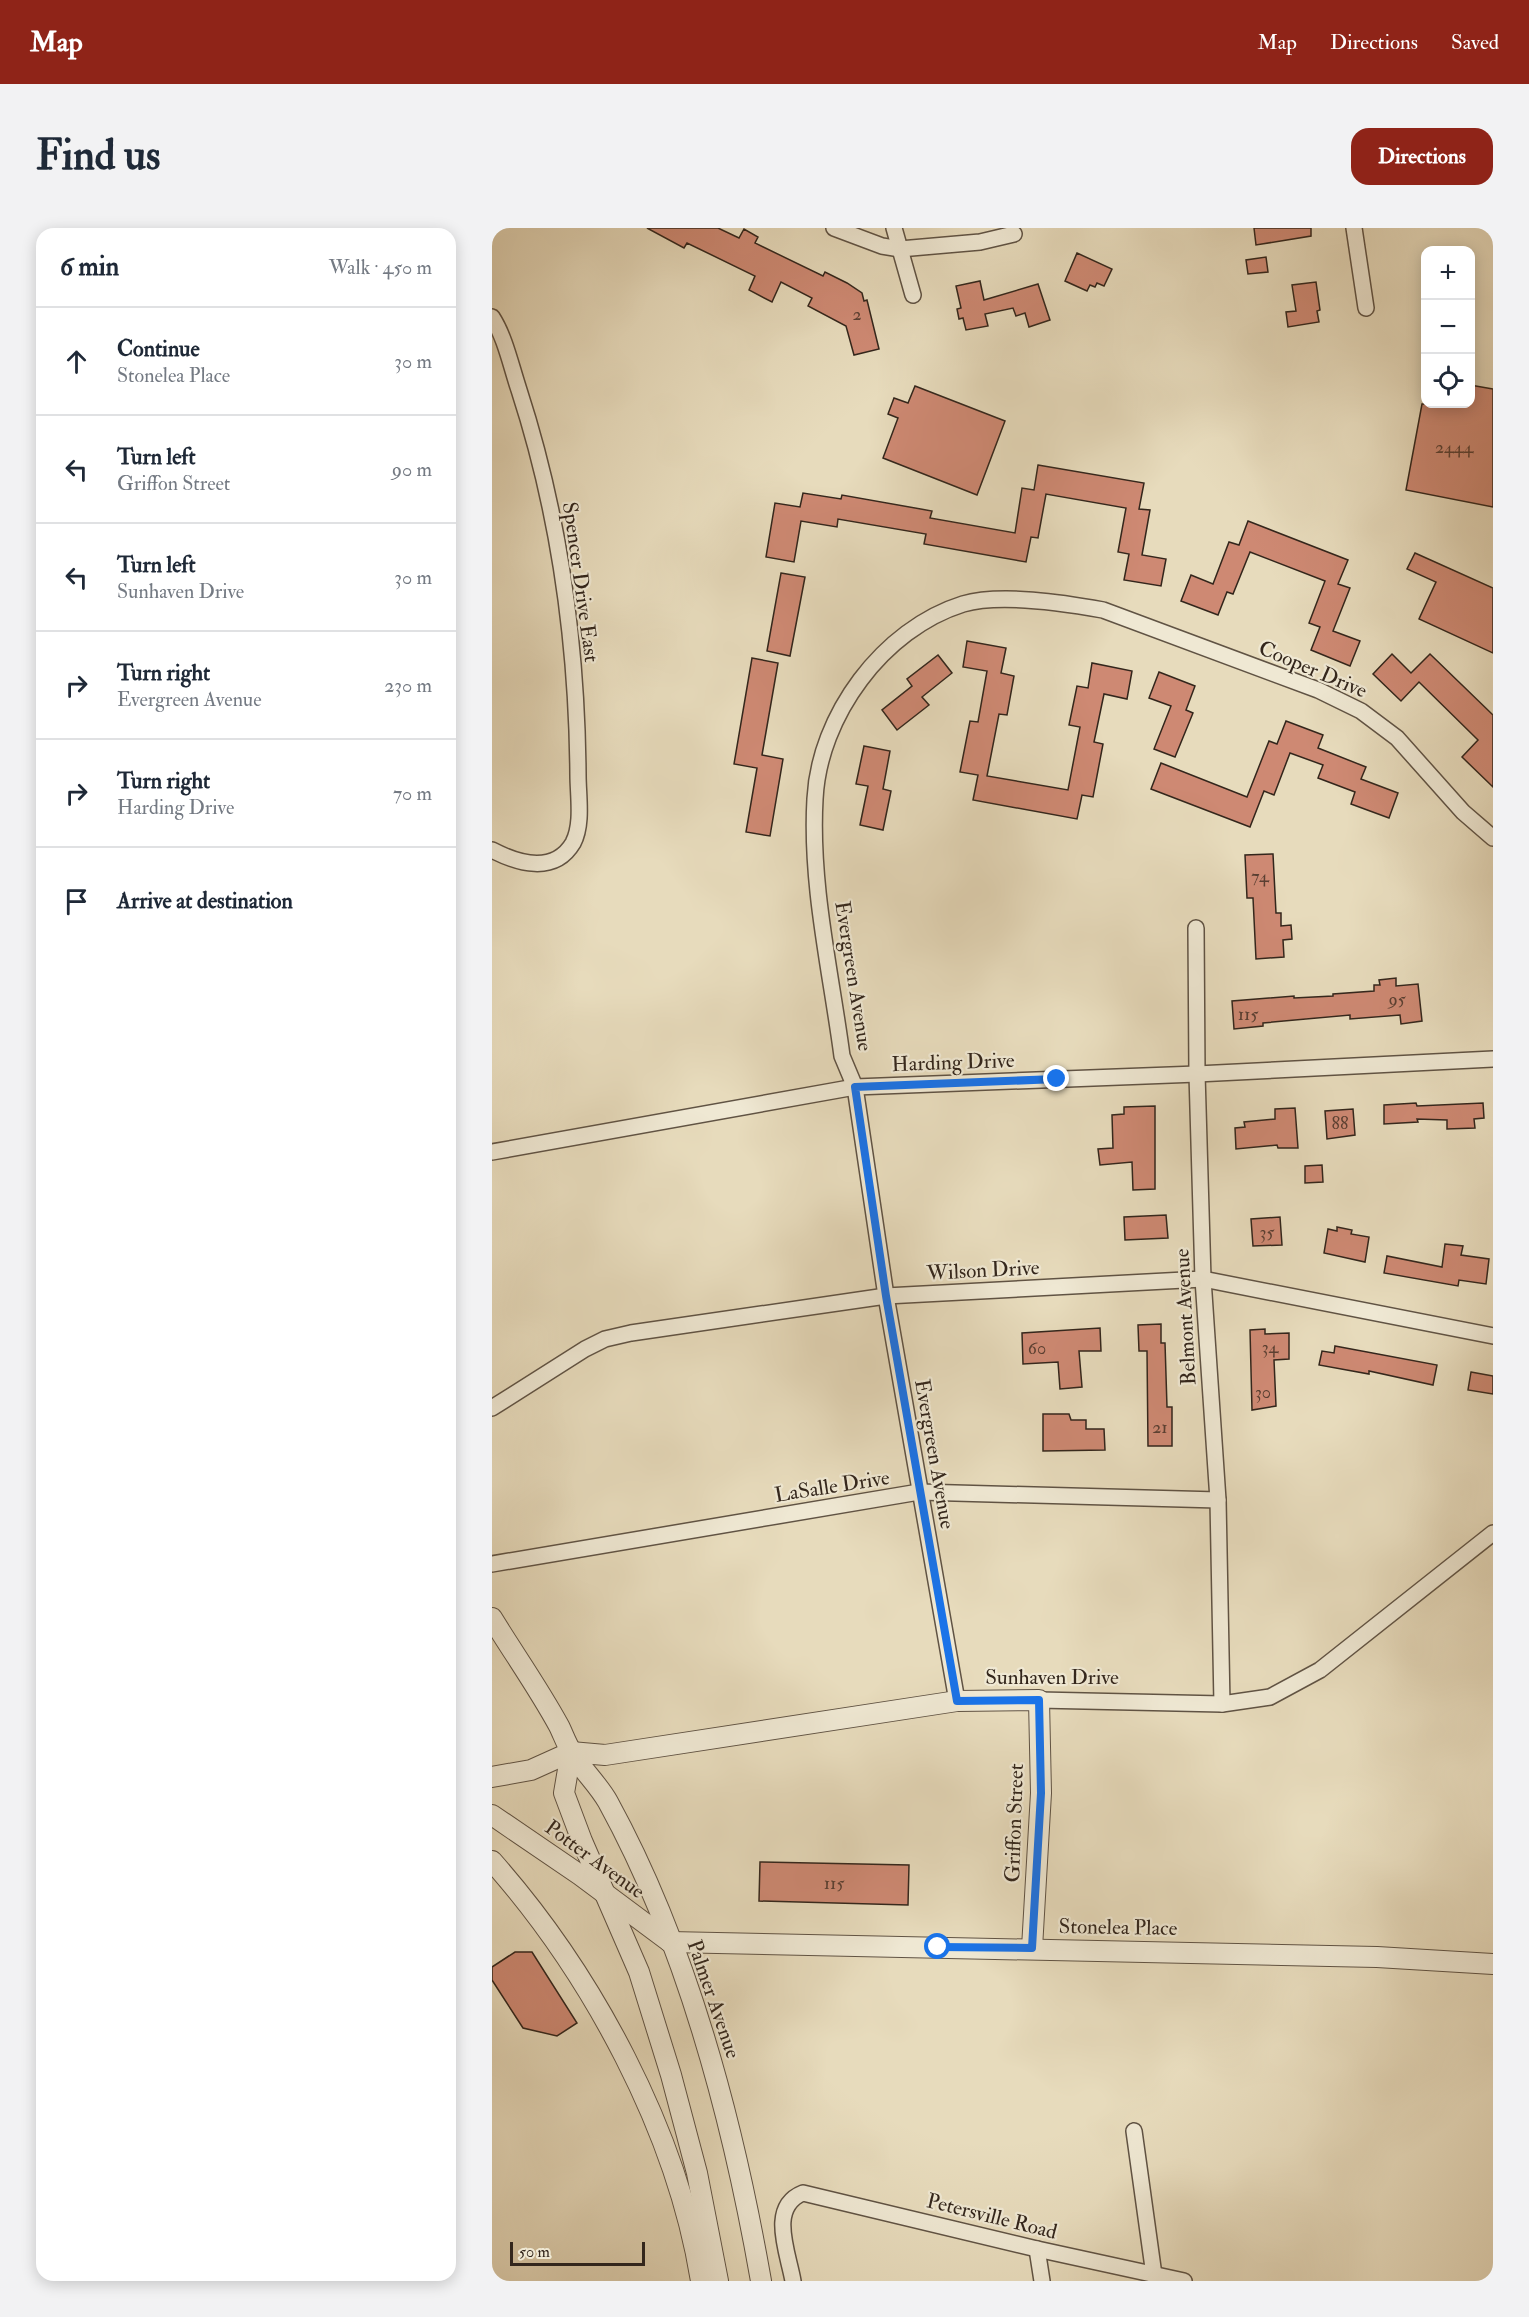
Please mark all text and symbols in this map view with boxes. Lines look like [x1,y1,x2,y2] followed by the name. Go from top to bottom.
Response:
[30,25,83,60] text: Map
[1257,29,1297,56] text: Map
[1330,29,1418,56] text: Directions
[1451,29,1499,56] text: Saved
[1351,128,1493,185] button: Directions
[36,130,160,182] text: Find us
[1421,246,1475,408] map controls
[1421,246,1475,300] button: +
[60,251,119,283] text: 6 min
[329,255,432,280] text: Walk · 450 m
[1421,300,1475,354] button: −
[852,303,862,326] house number: 2
[117,335,200,363] text: Continue
[60,345,93,378] icon: ahead
[394,349,432,374] text: 30 m
[1421,354,1475,408] button: locate
[117,363,230,388] text: Stonelea Place
[1435,436,1474,459] house number: 2444
[117,443,196,471] text: Turn left
[60,453,93,486] icon: left
[392,457,432,482] text: 90 m
[117,471,230,496] text: Griffon Street
[556,500,605,664] street label: Spencer Drive East
[117,551,196,579] text: Turn left
[60,561,93,594] icon: left
[394,565,432,590] text: 30 m
[117,579,244,604] text: Sunhaven Drive
[1254,635,1371,705] street label: Cooper Drive
[117,659,210,687] text: Turn right
[60,669,93,702] icon: right
[384,673,432,698] text: 230 m
[117,687,262,712] text: Evergreen Avenue
[117,767,210,795] text: Turn right
[60,777,93,810] icon: right
[393,781,432,806] text: 70 m
[117,795,234,820] text: Harding Drive
[1251,865,1270,888] house number: 74
[60,885,93,918] icon: arrive
[117,887,293,915] text: Arrive at destination
[828,899,879,1053] street label: Evergreen Avenue
[1386,988,1406,1011] house number: 95
[1238,1003,1258,1026] house number: 115
[891,1047,1015,1078] street label: Harding Drive
[1043,1065,1069,1091] route end
[1332,1112,1348,1135] house number: 88
[1260,1221,1274,1244] house number: 35
[1168,1248,1203,1386] street label: Belmont Avenue
[925,1254,1040,1287] street label: Wilson Drive
[1262,1336,1280,1359] house number: 34
[1028,1337,1046,1360] house number: 60
[908,1377,961,1531] street label: Evergreen Avenue
[1255,1381,1271,1404] house number: 30
[1152,1416,1168,1439] house number: 21
[773,1464,892,1509] street label: LaSalle Drive
[985,1664,1119,1691] street label: Sunhaven Drive
[999,1763,1030,1883] street label: Griffon Street
[539,1814,650,1905] street label: Potter Avenue
[824,1872,844,1895] house number: 115
[1058,1913,1178,1942] street label: Stonelea Place
[924,1933,950,1959] route start
[681,1936,747,2062] street label: Palmer Avenue
[924,2187,1061,2246] street label: Petersville Road
[510,2239,645,2266] scale bar
[519,2242,550,2262] text: 50 m

